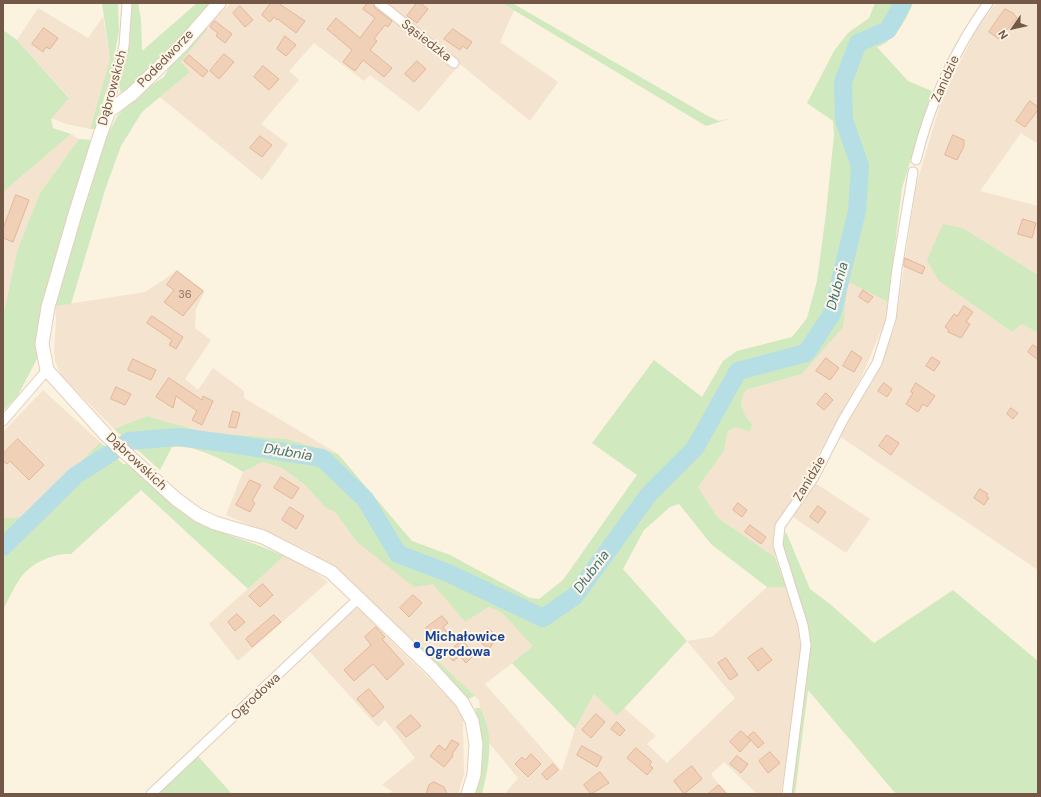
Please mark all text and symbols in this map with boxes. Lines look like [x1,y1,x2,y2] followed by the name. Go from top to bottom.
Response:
[993,8,1033,48] north arrow
[398,17,454,65] street label: Sąsiedzka
[135,27,197,91] street label: Podedworze
[995,27,1011,42] text: N
[95,49,131,127] street label: Dąbrowskich
[929,53,963,105] street label: Zanidzie
[824,260,852,312] water label: Dłubnia
[178,288,192,302] house number: 36
[102,430,170,494] street label: Dąbrowskich
[262,441,314,465] water label: Dłubnia
[791,454,829,504] street label: Zanidzie
[571,547,613,597] water label: Dłubnia
[425,630,505,661] place label: Michałowice Ogrodowa
[412,640,422,650] marker: Michałowice Ogrodowa
[228,670,284,724] street label: Ogrodowa

